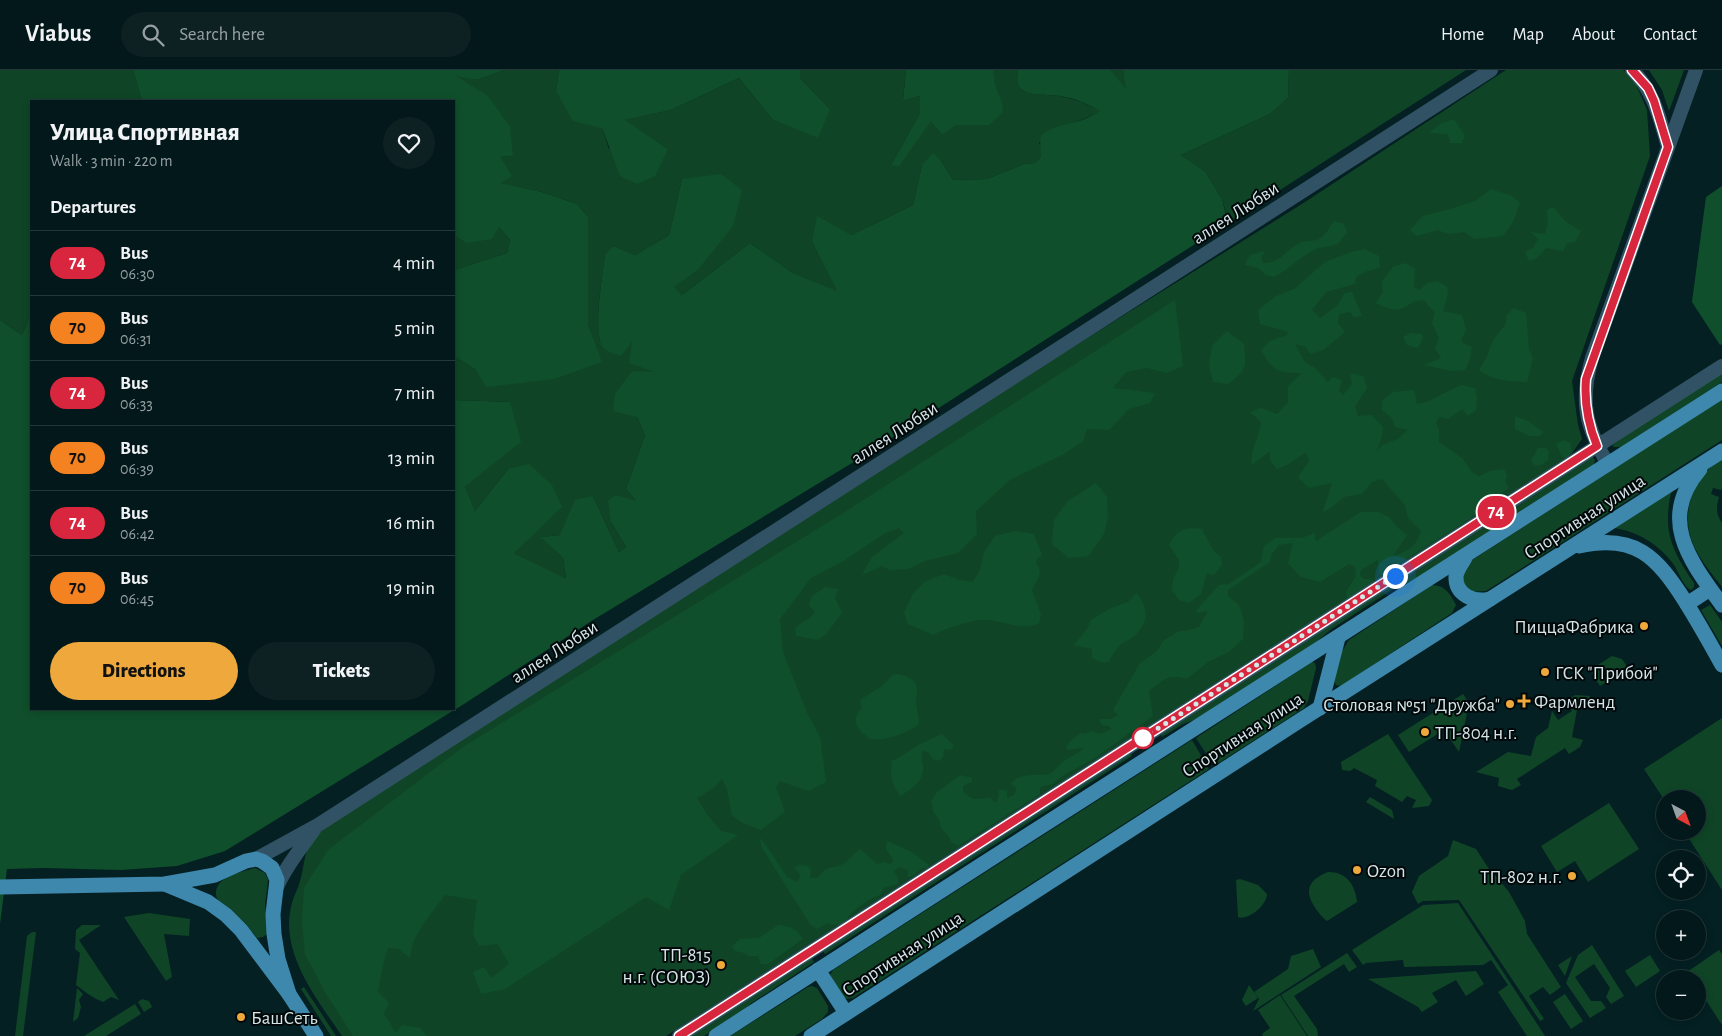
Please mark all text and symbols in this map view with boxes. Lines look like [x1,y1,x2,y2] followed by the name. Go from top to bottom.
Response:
[121,12,471,57] search box
[139,21,167,49] icon: search
[25,22,91,46] text: Viabus
[179,25,265,44] text: Search here
[1441,26,1484,44] text: Home
[1512,26,1544,44] text: Map
[1572,26,1615,44] text: About
[1643,26,1697,44] text: Contact
[383,117,435,169] button: heart
[50,121,240,145] text: Улица Спортивная
[50,153,173,169] text: Walk · 3 min · 220 m
[1189,178,1282,248] street label: аллея Любви
[50,198,136,217] text: Departures
[120,244,148,263] text: Bus
[69,254,86,272] text: 74
[393,254,435,273] text: 4 min
[120,266,155,282] text: 06:30
[120,309,148,328] text: Bus
[69,319,86,337] text: 70
[394,319,435,338] text: 5 min
[120,331,152,347] text: 06:31
[120,374,148,393] text: Bus
[69,384,86,402] text: 74
[394,384,435,403] text: 7 min
[120,396,153,412] text: 06:33
[848,398,941,468] street label: аллея Любви
[120,439,148,458] text: Bus
[69,449,86,467] text: 70
[388,449,435,468] text: 13 min
[120,461,154,477] text: 06:39
[1521,471,1649,563] street label: Спортивная улица
[1474,496,1518,528] line badge: 74
[1488,503,1504,521] text: 74
[120,504,148,523] text: Bus
[69,514,86,532] text: 74
[387,514,435,533] text: 16 min
[120,526,155,542] text: 06:42
[1383,564,1408,589] your location
[120,569,148,588] text: Bus
[69,579,86,597] text: 70
[387,579,435,598] text: 19 min
[120,591,154,607] text: 06:45
[508,617,601,687] street label: аллея Любви
[1514,618,1634,637] place label: ПиццаФабрика
[1638,620,1650,632] marker: ПиццаФабрика
[50,642,238,700] button: Directions
[248,642,435,700] button: Tickets
[1555,664,1658,683] place label: ГСК "Прибой"
[1539,666,1551,678] marker: ГСК "Прибой"
[1179,689,1307,781] street label: Спортивная улица
[1534,693,1615,712] place label: Фармленд
[1518,695,1530,707] marker: Фармленд
[1323,696,1500,715] place label: Столовая №51 "Дружба"
[1504,698,1516,710] marker: Столовая №51 "Дружба"
[1435,724,1517,743] place label: ТП-804 н.г.
[1419,726,1431,738] marker: ТП-804 н.г.
[1132,727,1154,749] unlabelled marker
[1656,790,1706,840] north arrow
[1656,790,1706,1020] map controls
[1656,850,1706,900] button: locate
[1367,862,1406,881] place label: Ozon
[1351,864,1363,876] marker: Ozon
[1480,868,1562,887] place label: ТП-802 н.г.
[1566,870,1578,882] marker: ТП-802 н.г.
[839,908,967,1000] street label: Спортивная улица
[1656,910,1706,960] button: +
[623,946,711,987] place label: ТП-815 н.г. (СОЮЗ)
[715,959,727,971] marker: ТП-815 н.г. (СОЮЗ)
[1656,970,1706,1020] button: −
[251,1009,318,1028] place label: БашСеть
[235,1011,247,1023] marker: БашСеть

